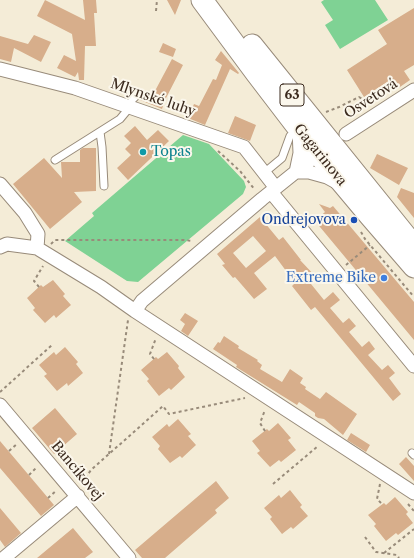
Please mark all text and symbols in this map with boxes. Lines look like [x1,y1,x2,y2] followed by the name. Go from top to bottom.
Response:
[108,76,198,120] street label: Mlynské luhy
[341,76,401,122] street label: Osvetová
[280,84,304,106] road number: 63
[290,121,350,189] street label: Gagarinova
[151,144,191,160] place label: Topas
[138,147,148,157] marker: Topas
[261,212,346,228] place label: Ondrejovova
[349,215,359,225] marker: Ondrejovova
[286,270,376,286] place label: Extreme Bike
[379,273,389,283] marker: Extreme Bike
[47,438,107,504] street label: Bancíkovej

